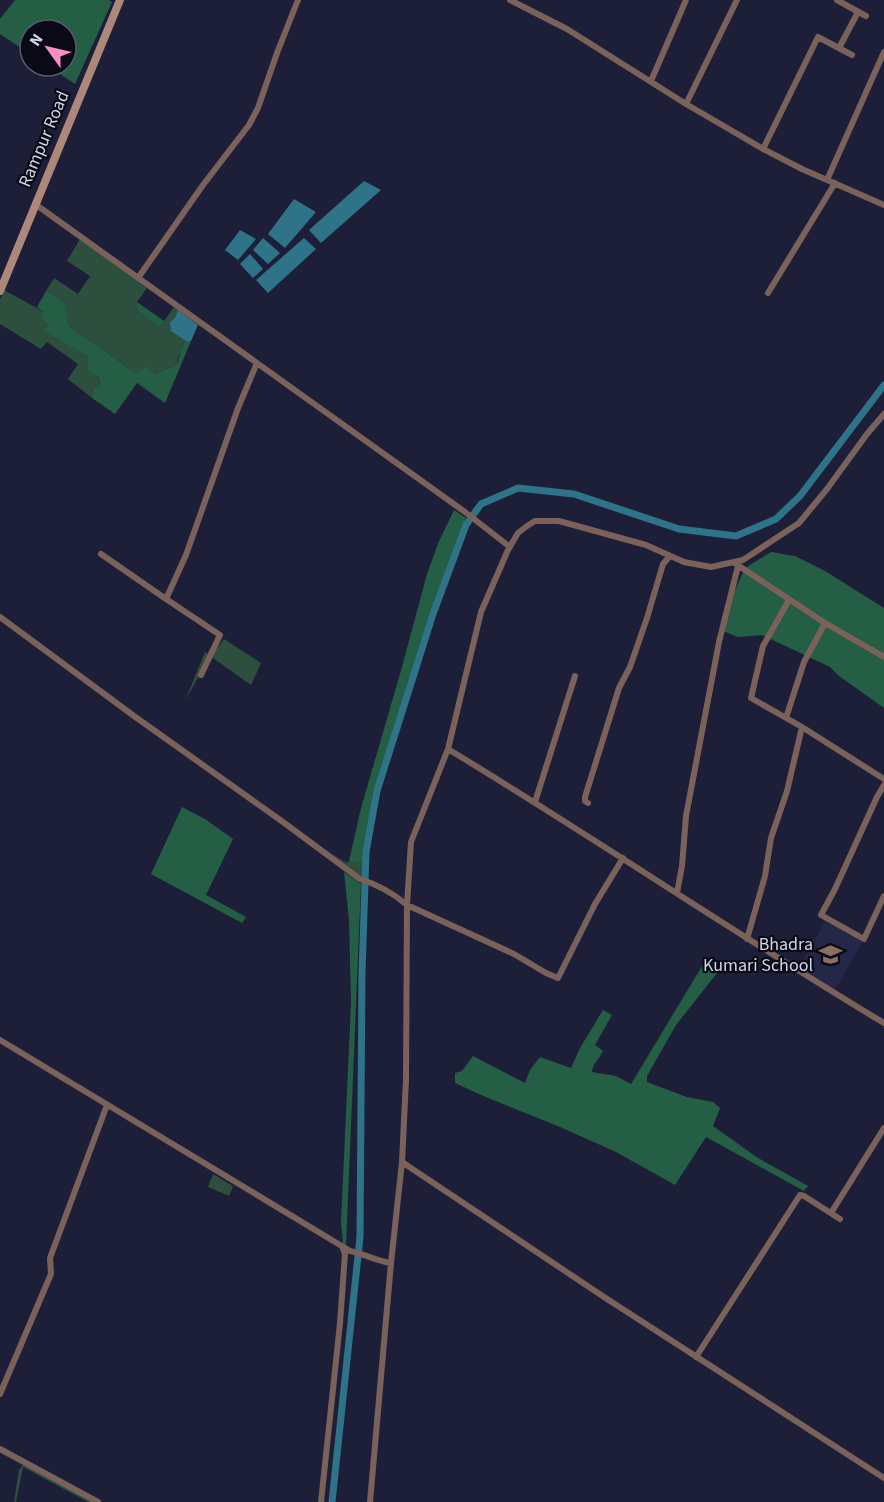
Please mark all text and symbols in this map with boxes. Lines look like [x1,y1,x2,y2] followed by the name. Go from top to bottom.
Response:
[18,18,78,78] north arrow
[24,30,48,51] text: N
[12,87,76,191] street label: Rampur Road
[703,932,813,978] place label: Bhadra Kumari School
[818,941,844,967] school or university icon: Bhadra Kumari School

